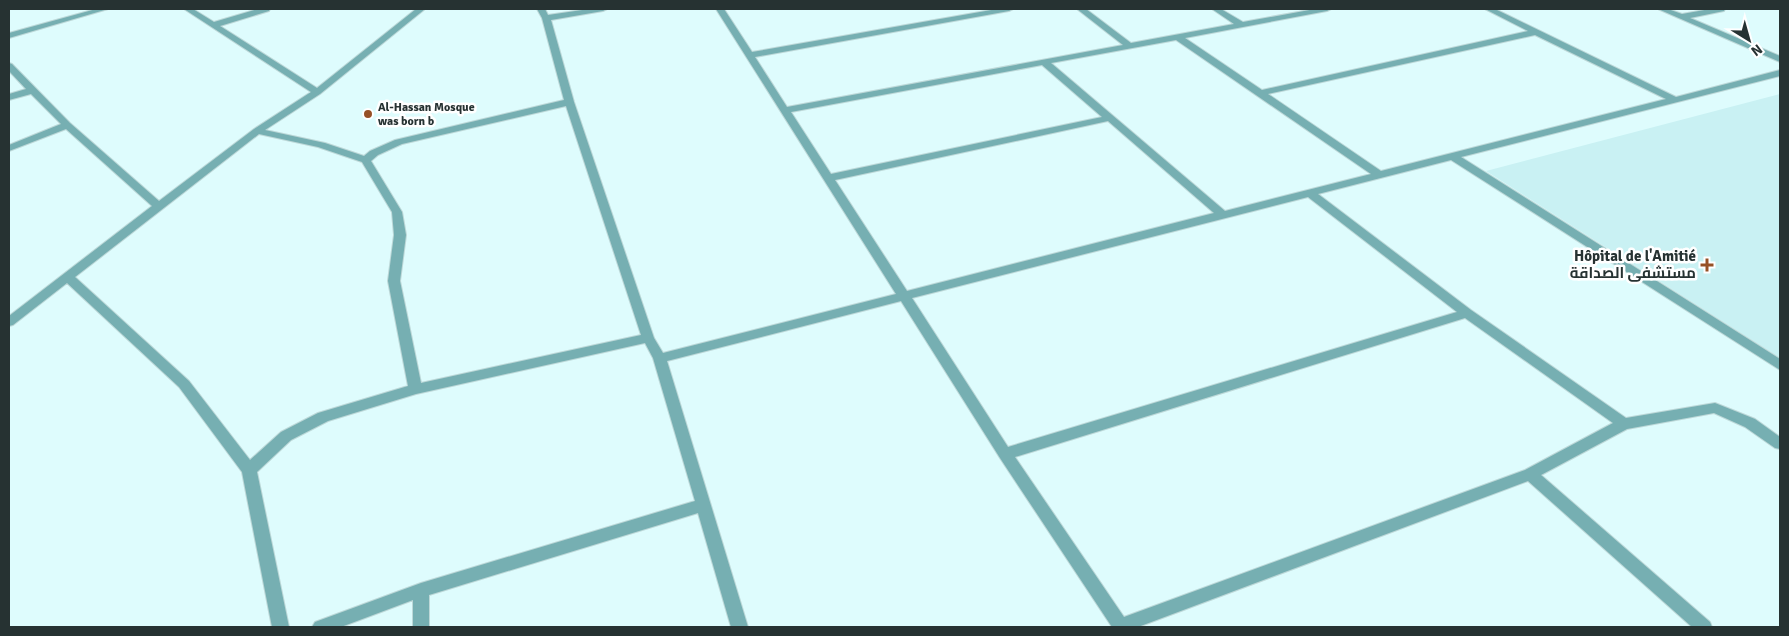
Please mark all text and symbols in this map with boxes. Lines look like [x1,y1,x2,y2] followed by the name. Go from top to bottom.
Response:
[1724,15,1774,65] north arrow
[1748,40,1766,60] text: N
[378,100,475,129] place label: Al-Hassan Mosque was born b
[362,108,374,120] marker: Al-Hassan Mosque was born b
[1570,247,1696,282] place label: Hôpital de l'Amitié مستشفى الصداقة
[1700,258,1714,272] marker: Hôpital de l'Amitié مستشفى الصداقة

